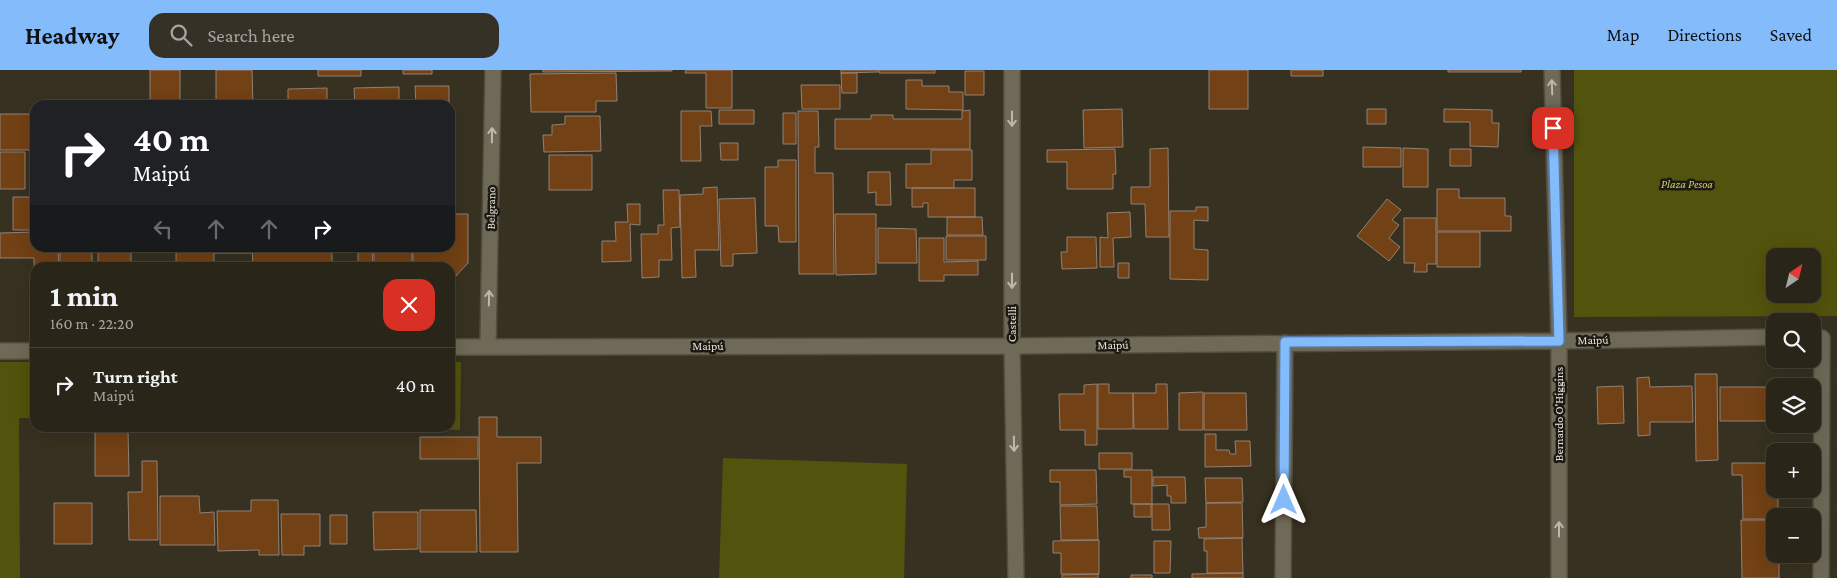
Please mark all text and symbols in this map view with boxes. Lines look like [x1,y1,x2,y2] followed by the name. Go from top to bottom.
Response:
[149,13,499,58] search box
[167,21,195,49] icon: search
[25,22,119,49] text: Headway
[207,25,295,46] text: Search here
[1607,25,1639,45] text: Map
[1667,25,1742,45] text: Directions
[1770,25,1812,45] text: Saved
[1547,79,1557,96] one-way arrow
[1532,107,1574,149] pin
[1007,110,1017,126] one-way arrow
[1539,114,1567,142] icon: arrive
[50,120,115,185] icon: right
[133,120,210,159] text: 40 m
[487,127,497,144] one-way arrow
[133,161,190,186] text: Maipú
[1661,177,1713,191] park label: Plaza Pesoa
[484,186,498,230] street label: Belgrano
[149,215,177,243] icon: left
[202,215,230,243] icon: ahead
[255,215,283,243] icon: ahead
[308,215,336,243] icon: right
[1766,248,1821,302] north arrow
[1766,248,1821,563] map controls
[1007,272,1017,289] one-way arrow
[50,279,118,312] text: 1 min
[383,279,435,331] button: close
[484,290,494,306] one-way arrow
[1005,306,1019,342] street label: Castelli
[1766,313,1821,368] button: search
[50,315,134,332] text: 160 m · 22:20
[1577,333,1609,347] street label: Maipú
[1097,338,1129,352] street label: Maipú
[692,339,724,353] street label: Maipú
[93,366,178,387] text: Turn right
[1552,367,1566,461] street label: Bernardo O'Higgins
[50,371,78,399] icon: right
[396,375,435,396] text: 40 m
[1766,378,1821,433] button: layers
[93,387,135,404] text: Maipú
[1009,435,1019,451] one-way arrow
[1766,443,1821,498] button: +
[1257,473,1309,525] position arrow
[1766,508,1821,563] button: −
[1554,522,1564,538] one-way arrow

